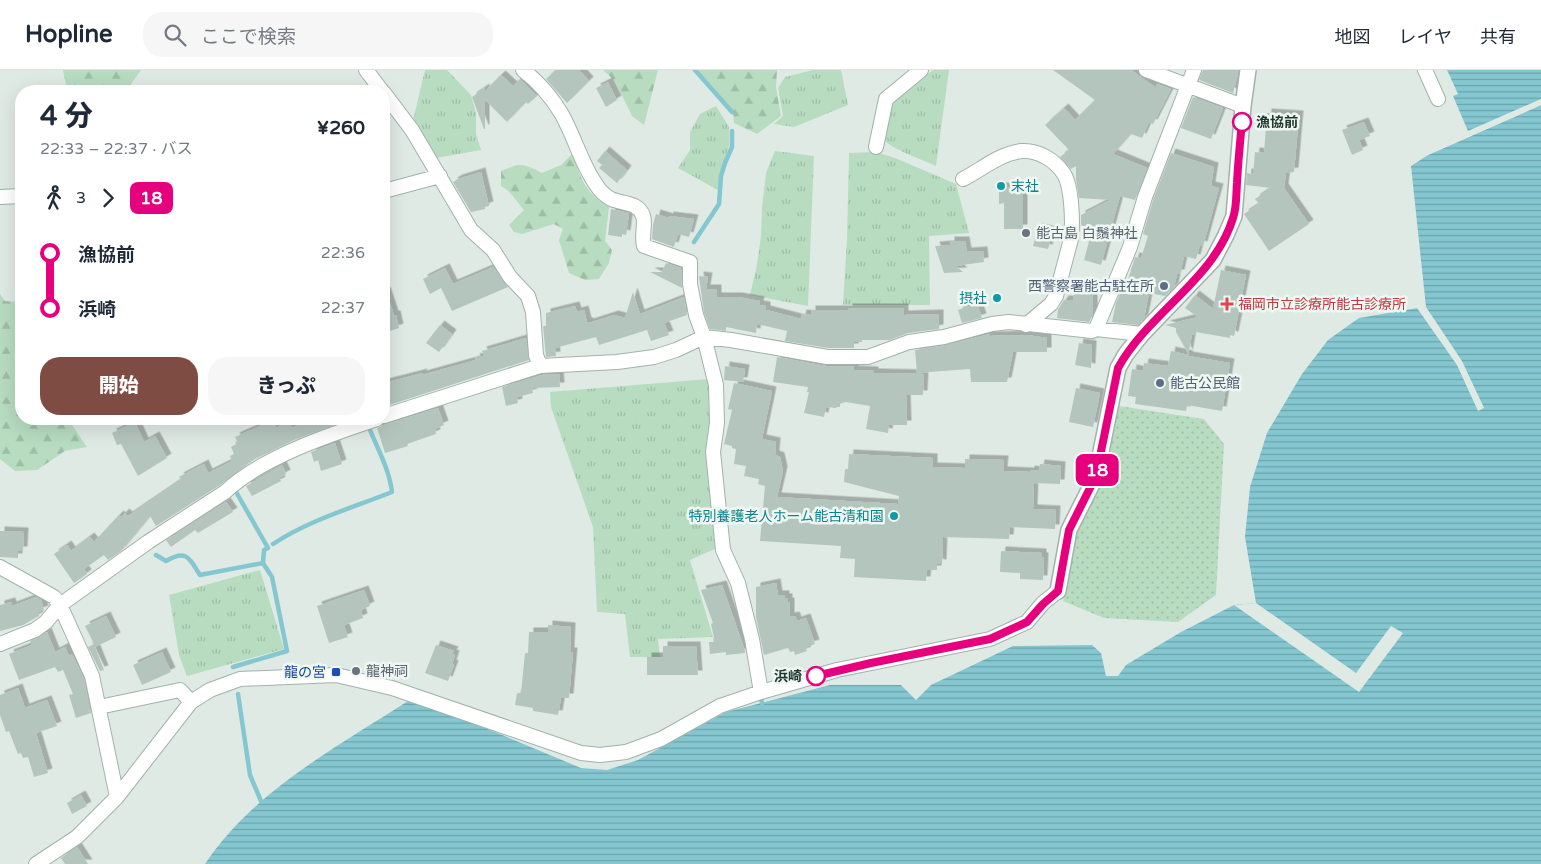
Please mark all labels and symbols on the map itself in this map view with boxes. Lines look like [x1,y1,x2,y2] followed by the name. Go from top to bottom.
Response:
[1232,112,1252,132] marker: 漁協前
[1256,114,1298,131] place label: 漁協前
[1011,178,1039,195] place label: 末社
[995,180,1007,192] marker: 末社
[1036,225,1138,242] place label: 能古島 白鬚神社
[1020,227,1032,239] marker: 能古島 白鬚神社
[1028,278,1154,295] place label: 西警察署能古駐在所
[1158,280,1170,292] marker: 西警察署能古駐在所
[959,290,987,307] place label: 摂社
[991,292,1003,304] marker: 摂社
[1238,296,1406,313] place label: 福岡市立診療所能古診療所
[1220,297,1234,311] marker: 福岡市立診療所能古診療所
[1170,375,1240,392] place label: 能古公民館
[1154,377,1166,389] marker: 能古公民館
[1074,454,1120,486] line badge: 18
[688,508,884,525] place label: 特別養護老人ホーム能古清和園
[888,510,900,522] marker: 特別養護老人ホーム能古清和園
[366,663,408,680] place label: 龍神祠
[284,664,326,681] place label: 龍の宮
[350,665,362,677] marker: 龍神祠
[330,666,342,678] marker: 龍の宮
[806,666,826,686] marker: 浜崎
[774,668,802,685] place label: 浜崎

